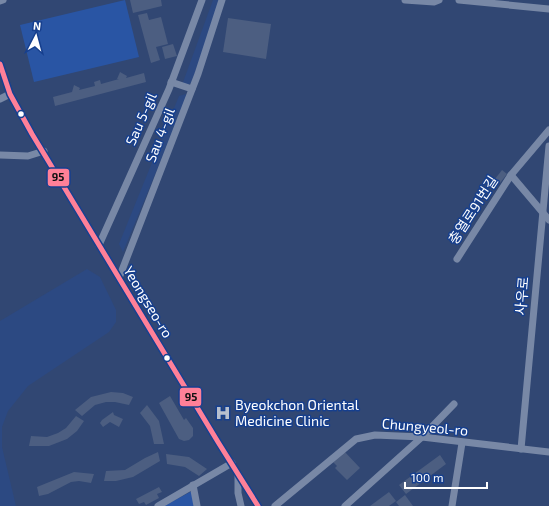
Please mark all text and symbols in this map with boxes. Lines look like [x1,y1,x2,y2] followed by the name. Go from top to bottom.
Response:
[16,16,56,56] north arrow
[32,19,42,32] text: N
[121,89,160,148] street label: Sau 5-gil
[141,104,178,164] street label: Sau 4-gil
[16,109,26,119] unlabelled marker
[47,168,70,187] line badge: 95
[52,170,64,183] text: 95
[444,172,501,247] street label: 충열로91번길
[120,263,177,341] street label: Yeongseo-ro
[511,276,532,316] street label: 사우로
[162,353,172,363] unlabelled marker
[179,387,202,407] line badge: 95
[185,390,197,403] text: 95
[235,396,360,429] place label: Byeokchon Oriental Medicine Clinic
[214,404,232,422] hospital icon: Byeokchon Oriental Medicine Clinic
[381,414,469,439] street label: Chungyeol-ro
[405,464,487,490] scale bar
[411,470,443,484] text: 100 m

